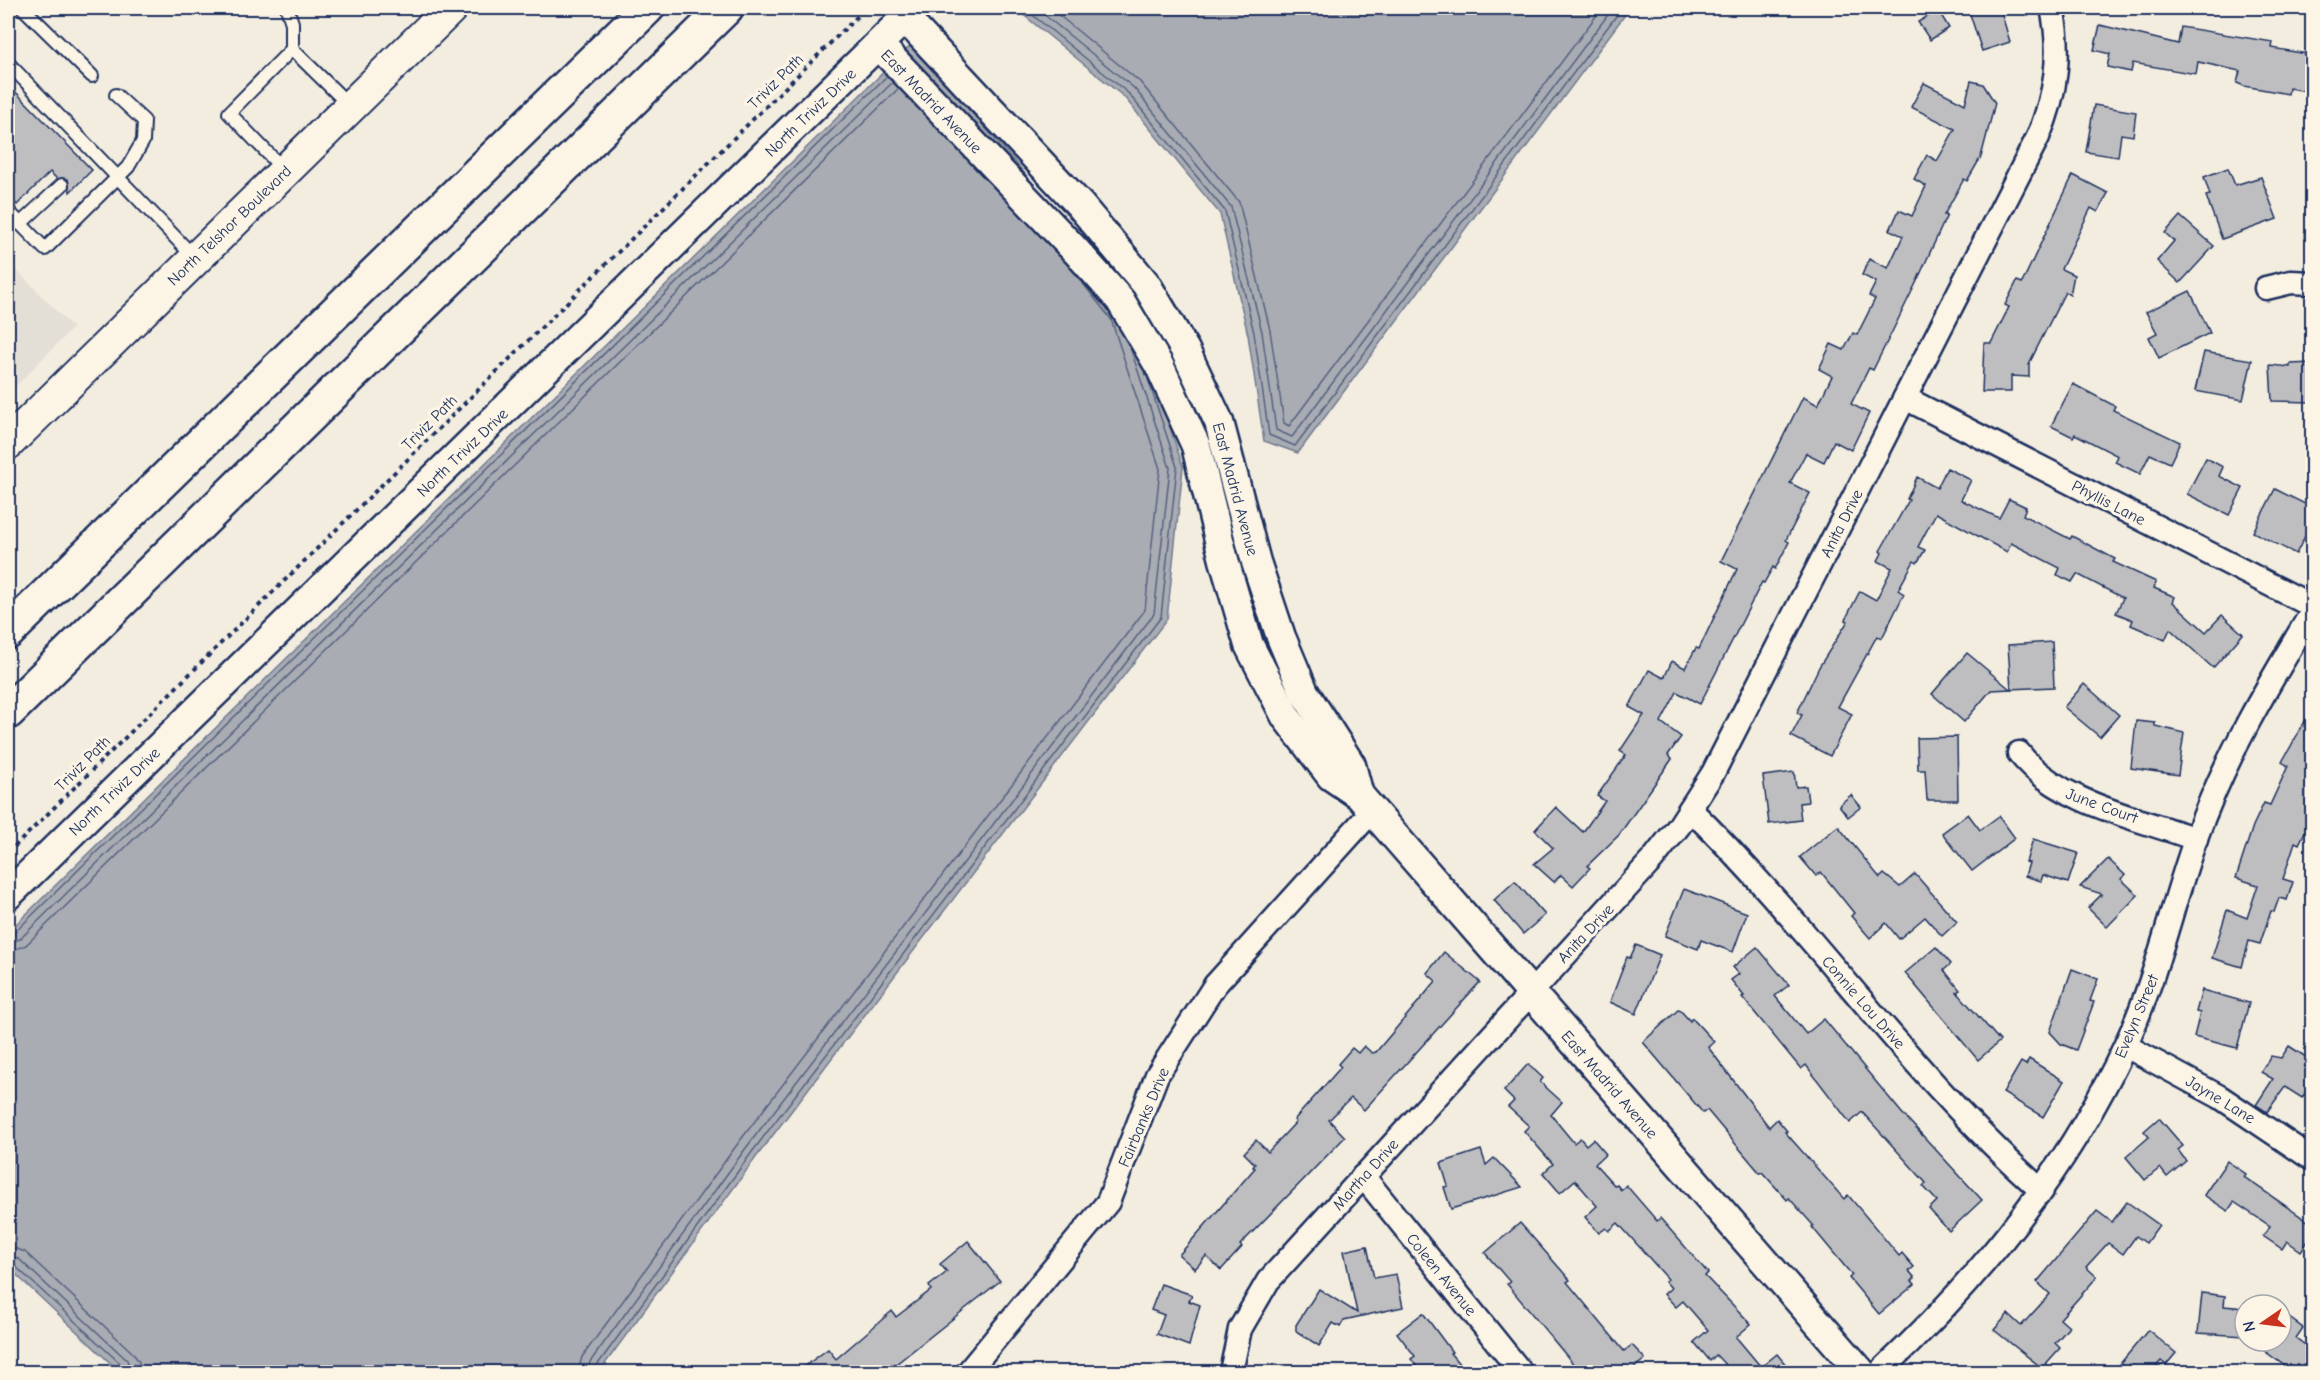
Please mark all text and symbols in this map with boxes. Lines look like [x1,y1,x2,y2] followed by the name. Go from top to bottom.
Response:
[877,46,985,157] street label: East Madrid Avenue
[744,50,807,113] street label: Triviz Path
[762,65,860,161] street label: North Triviz Drive
[164,162,295,289] street label: North Telshor Boulevard
[398,391,461,454] street label: Triviz Path
[414,405,512,501] street label: North Triviz Drive
[1209,421,1261,558] street label: East Madrid Avenue
[2069,477,2148,529] street label: Phyllis Lane
[1817,486,1867,560] street label: Anita Drive
[51,732,114,795] street label: Triviz Path
[66,744,164,840] street label: North Triviz Drive
[2063,785,2140,827] street label: June Court
[1554,901,1618,967] street label: Anita Drive
[1818,953,1908,1053] street label: Connie Lou Drive
[2111,972,2163,1061] street label: Evelyn Street
[1557,1027,1661,1142] street label: East Madrid Avenue
[1115,1065,1173,1170] street label: Fairbanks Drive
[2183,1072,2258,1128] street label: Jayne Lane
[1329,1136,1402,1214] street label: Martha Drive
[1403,1230,1480,1319] street label: Coleen Avenue
[2233,1293,2293,1353] north arrow
[2239,1319,2259,1334] text: N

